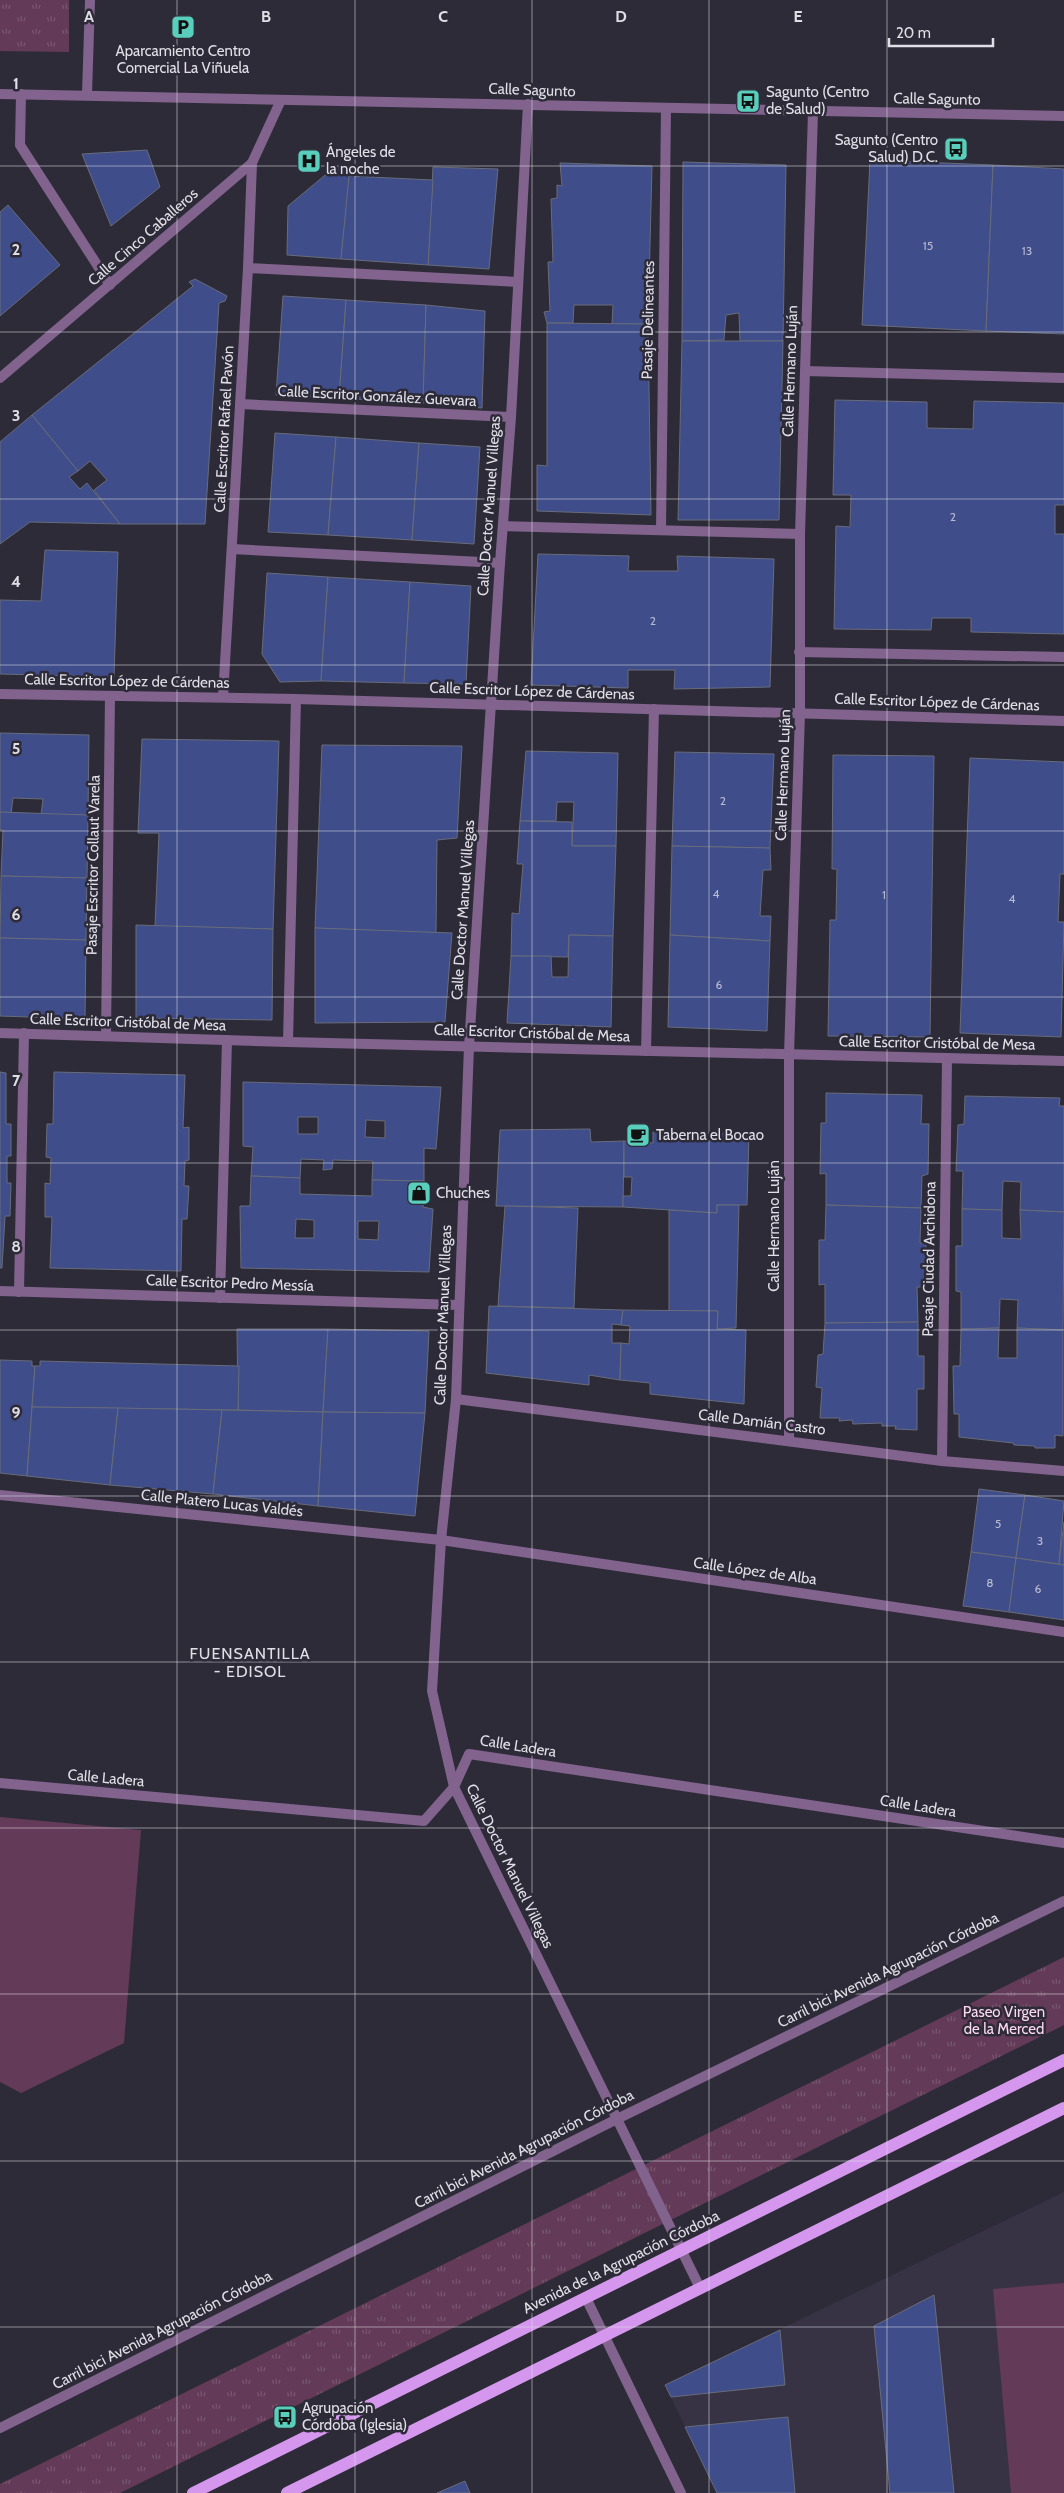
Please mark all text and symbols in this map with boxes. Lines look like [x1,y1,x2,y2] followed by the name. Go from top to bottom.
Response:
[84,7,94,26] text: A
[261,7,271,26] text: B
[438,7,448,26] text: C
[615,7,627,26] text: D
[793,7,803,26] text: E
[170,14,196,40] parking icon: Aparcamiento Centro Comercial La Viñuela
[889,15,993,47] scale bar
[896,24,931,42] text: 20 m
[115,42,251,77] place label: Aparcamiento Centro Comercial La Viñuela
[13,74,19,93] text: 1
[488,79,576,101] street label: Calle Sagunto
[766,83,869,118] place label: Sagunto (Centro de Salud)
[735,88,761,114] bus stop icon: Sagunto (Centro de Salud)
[893,89,981,109] street label: Calle Sagunto
[835,131,938,166] place label: Sagunto (Centro Salud) D.C.
[943,136,969,162] bus stop icon: Sagunto (Centro Salud) D.C.
[326,142,396,178] place label: Ángeles de la noche
[296,148,322,174] hospital icon: Ángeles de la noche
[84,184,202,290] street label: Calle Cinco Caballeros
[923,238,933,253] house number: 15
[12,240,20,259] text: 2
[1022,243,1032,258] house number: 13
[638,260,658,380] street label: Pasaje Delineantes
[779,305,801,437] street label: Calle Hermano Luján
[211,345,237,513] street label: Calle Escritor Rafael Pavón
[277,382,478,410] street label: Calle Escritor González Guevara
[12,406,20,425] text: 3
[474,415,504,597] street label: Calle Doctor Manuel Villegas
[950,509,956,524] house number: 2
[11,572,21,591] text: 4
[650,613,656,628] house number: 2
[24,670,230,692] street label: Calle Escritor López de Cárdenas
[429,678,635,704] street label: Calle Escritor López de Cárdenas
[834,689,1040,715] street label: Calle Escritor López de Cárdenas
[772,709,794,841] street label: Calle Hermano Luján
[12,739,20,758] text: 5
[82,774,104,955] street label: Pasaje Escritor Collaut Varela
[720,793,726,808] house number: 2
[448,819,478,1001] street label: Calle Doctor Manuel Villegas
[713,886,720,901] house number: 4
[882,887,886,902] house number: 1
[1009,891,1016,906] house number: 4
[12,905,21,924] text: 6
[716,977,723,992] house number: 6
[30,1010,227,1034] street label: Calle Escritor Cristóbal de Mesa
[434,1021,631,1045] street label: Calle Escritor Cristóbal de Mesa
[839,1032,1036,1054] street label: Calle Escritor Cristóbal de Mesa
[12,1071,21,1090] text: 7
[625,1122,651,1148] cafe icon: Taberna el Bocao
[656,1126,764,1144] place label: Taberna el Bocao
[765,1160,783,1292] street label: Calle Hermano Luján
[406,1180,432,1206] shop icon: Chuches
[919,1180,939,1337] street label: Pasaje Ciudad Archidona
[436,1184,490,1202] place label: Chuches
[431,1225,455,1405] street label: Calle Doctor Manuel Villegas
[11,1237,21,1256] text: 8
[146,1271,315,1295] street label: Calle Escritor Pedro Messía
[12,1403,21,1422] text: 9
[697,1405,827,1439] street label: Calle Damián Castro
[140,1486,304,1520] street label: Calle Platero Lucas Valdés
[995,1516,1001,1531] house number: 5
[1037,1533,1043,1548] house number: 3
[692,1553,819,1589] street label: Calle López de Alba
[986,1575,994,1590] house number: 8
[1035,1581,1042,1596] house number: 6
[189,1644,311,1681] district label: FUENSANTILLA - EDISOL
[479,1731,558,1761] street label: Calle Ladera
[67,1766,146,1790] street label: Calle Ladera
[462,1781,558,1951] street label: Calle Doctor Manuel Villegas
[879,1791,958,1821] street label: Calle Ladera
[775,1908,1002,2031] street label: Carril bici Avenida Agrupación Córdoba
[963,2003,1045,2038] park label: Paseo Virgen de la Merced
[411,2085,637,2212] street label: Carril bici Avenida Agrupación Córdoba
[520,2206,723,2317] street label: Avenida de la Agrupación Córdoba
[49,2266,275,2393] street label: Carril bici Avenida Agrupación Córdoba
[302,2399,407,2434] place label: Agrupación Córdoba (Iglesia)
[272,2404,298,2430] bus stop icon: Agrupación Córdoba (Iglesia)

